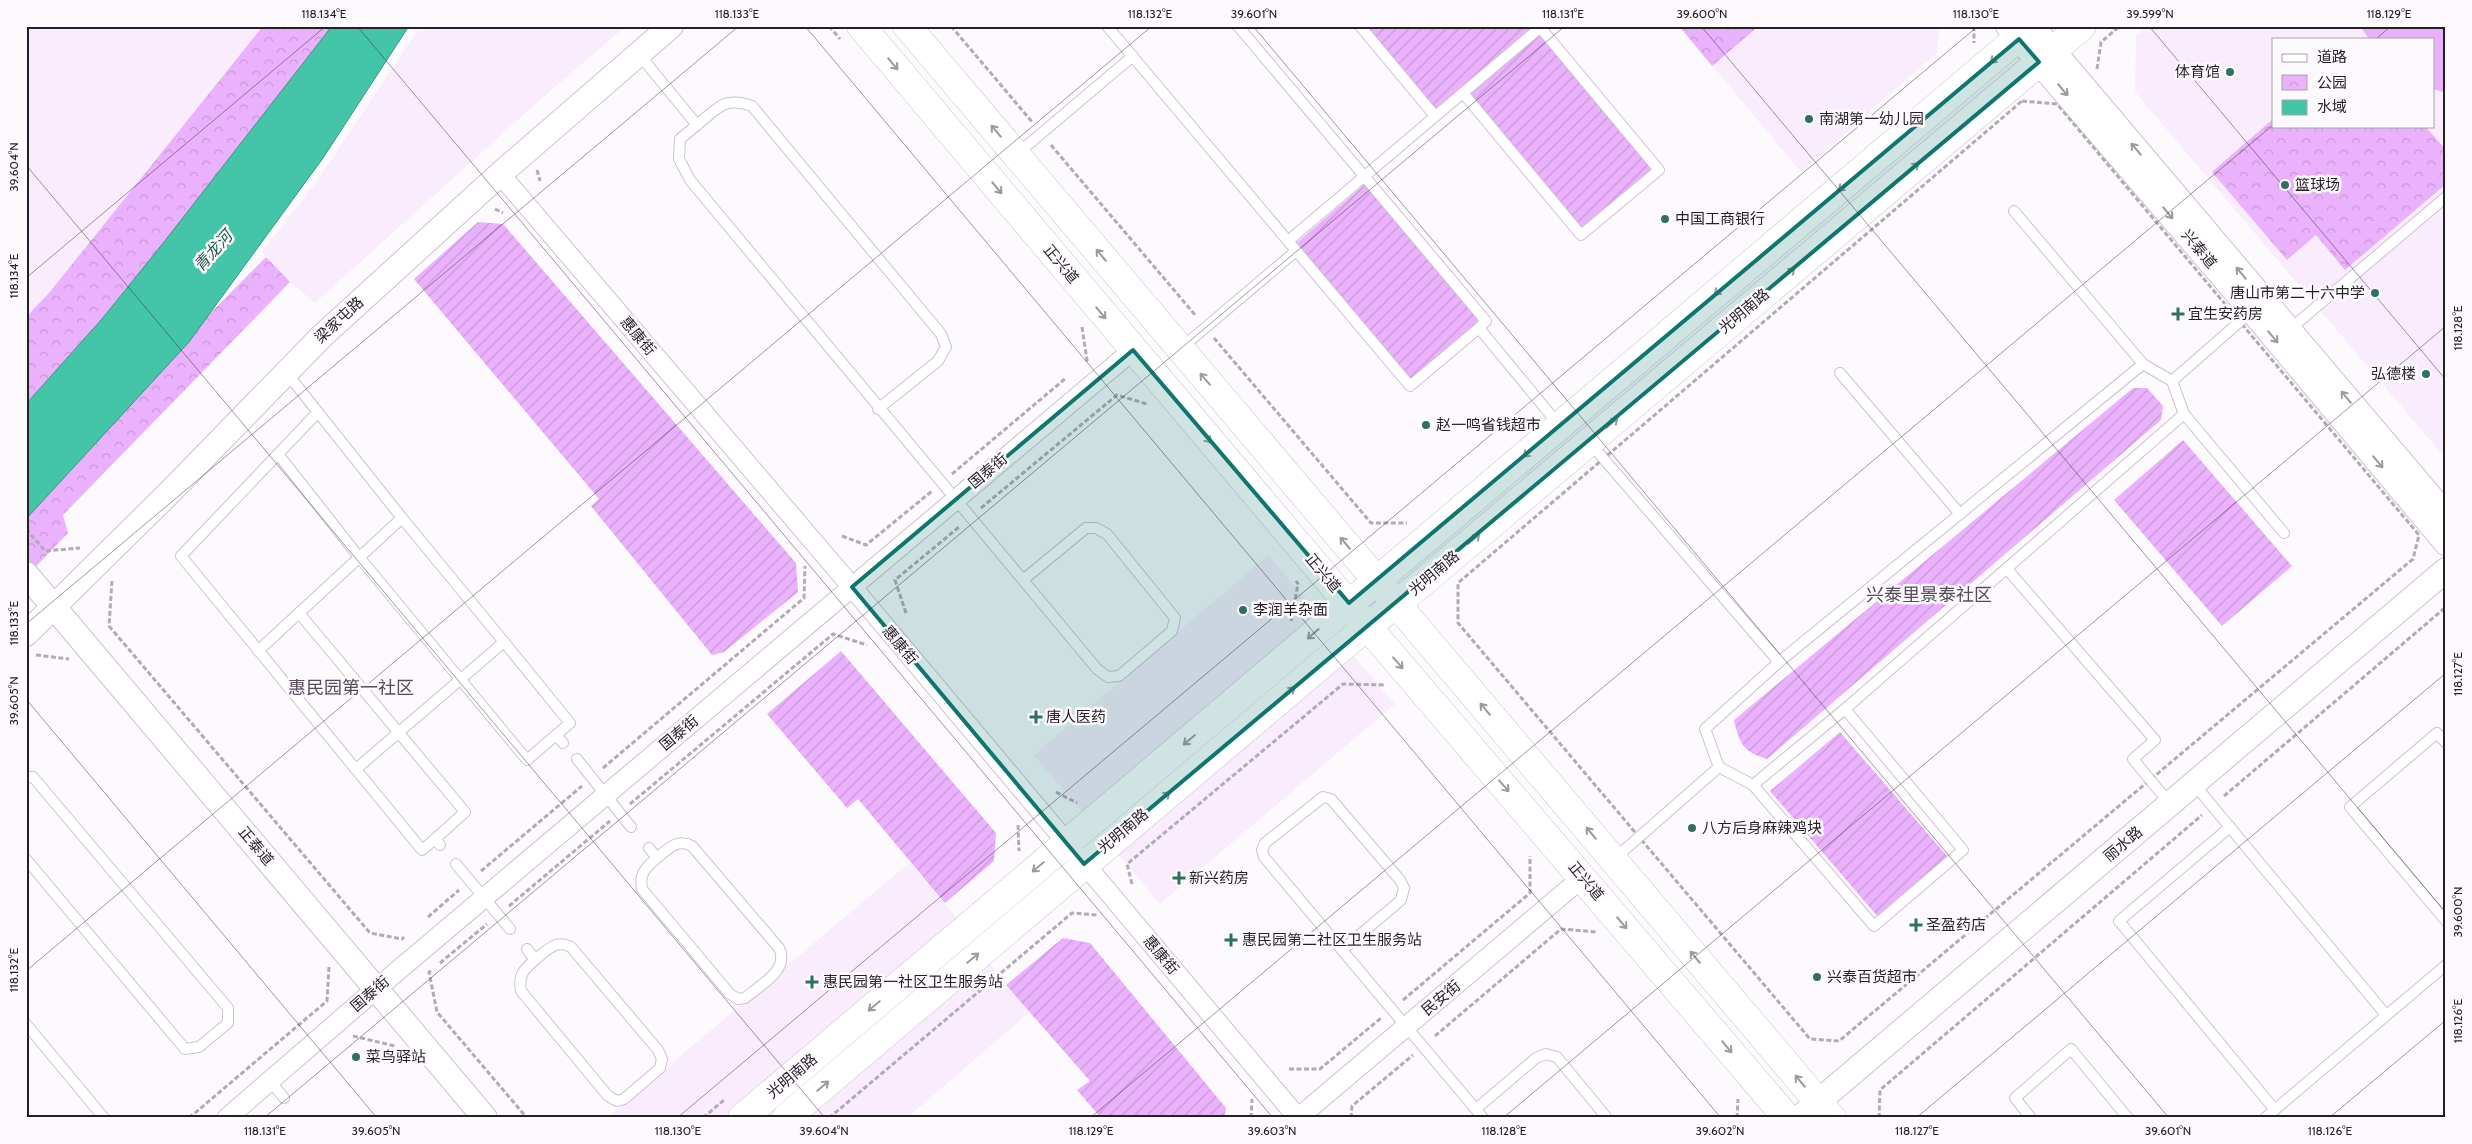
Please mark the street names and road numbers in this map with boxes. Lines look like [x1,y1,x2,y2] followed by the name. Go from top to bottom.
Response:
[2178,226,2220,272] street label: 兴泰道
[1040,241,1082,287] street label: 正兴道
[1715,285,1773,337] street label: 光明南路
[311,293,367,347] street label: 梁家屯路
[617,313,659,359] street label: 惠康街
[965,450,1011,492] street label: 国泰街
[1405,547,1463,599] street label: 光明南路
[1302,550,1344,596] street label: 正兴道
[879,622,921,668] street label: 惠康街
[656,712,702,754] street label: 国泰街
[1094,805,1152,857] street label: 光明南路
[235,823,277,869] street label: 正泰道
[2100,823,2146,865] street label: 丽水路
[1565,858,1607,904] street label: 正兴道
[1140,932,1182,978] street label: 惠康街
[347,972,393,1016] street label: 国泰街
[1418,977,1464,1019] street label: 民安街
[763,1050,821,1102] street label: 光明南路

